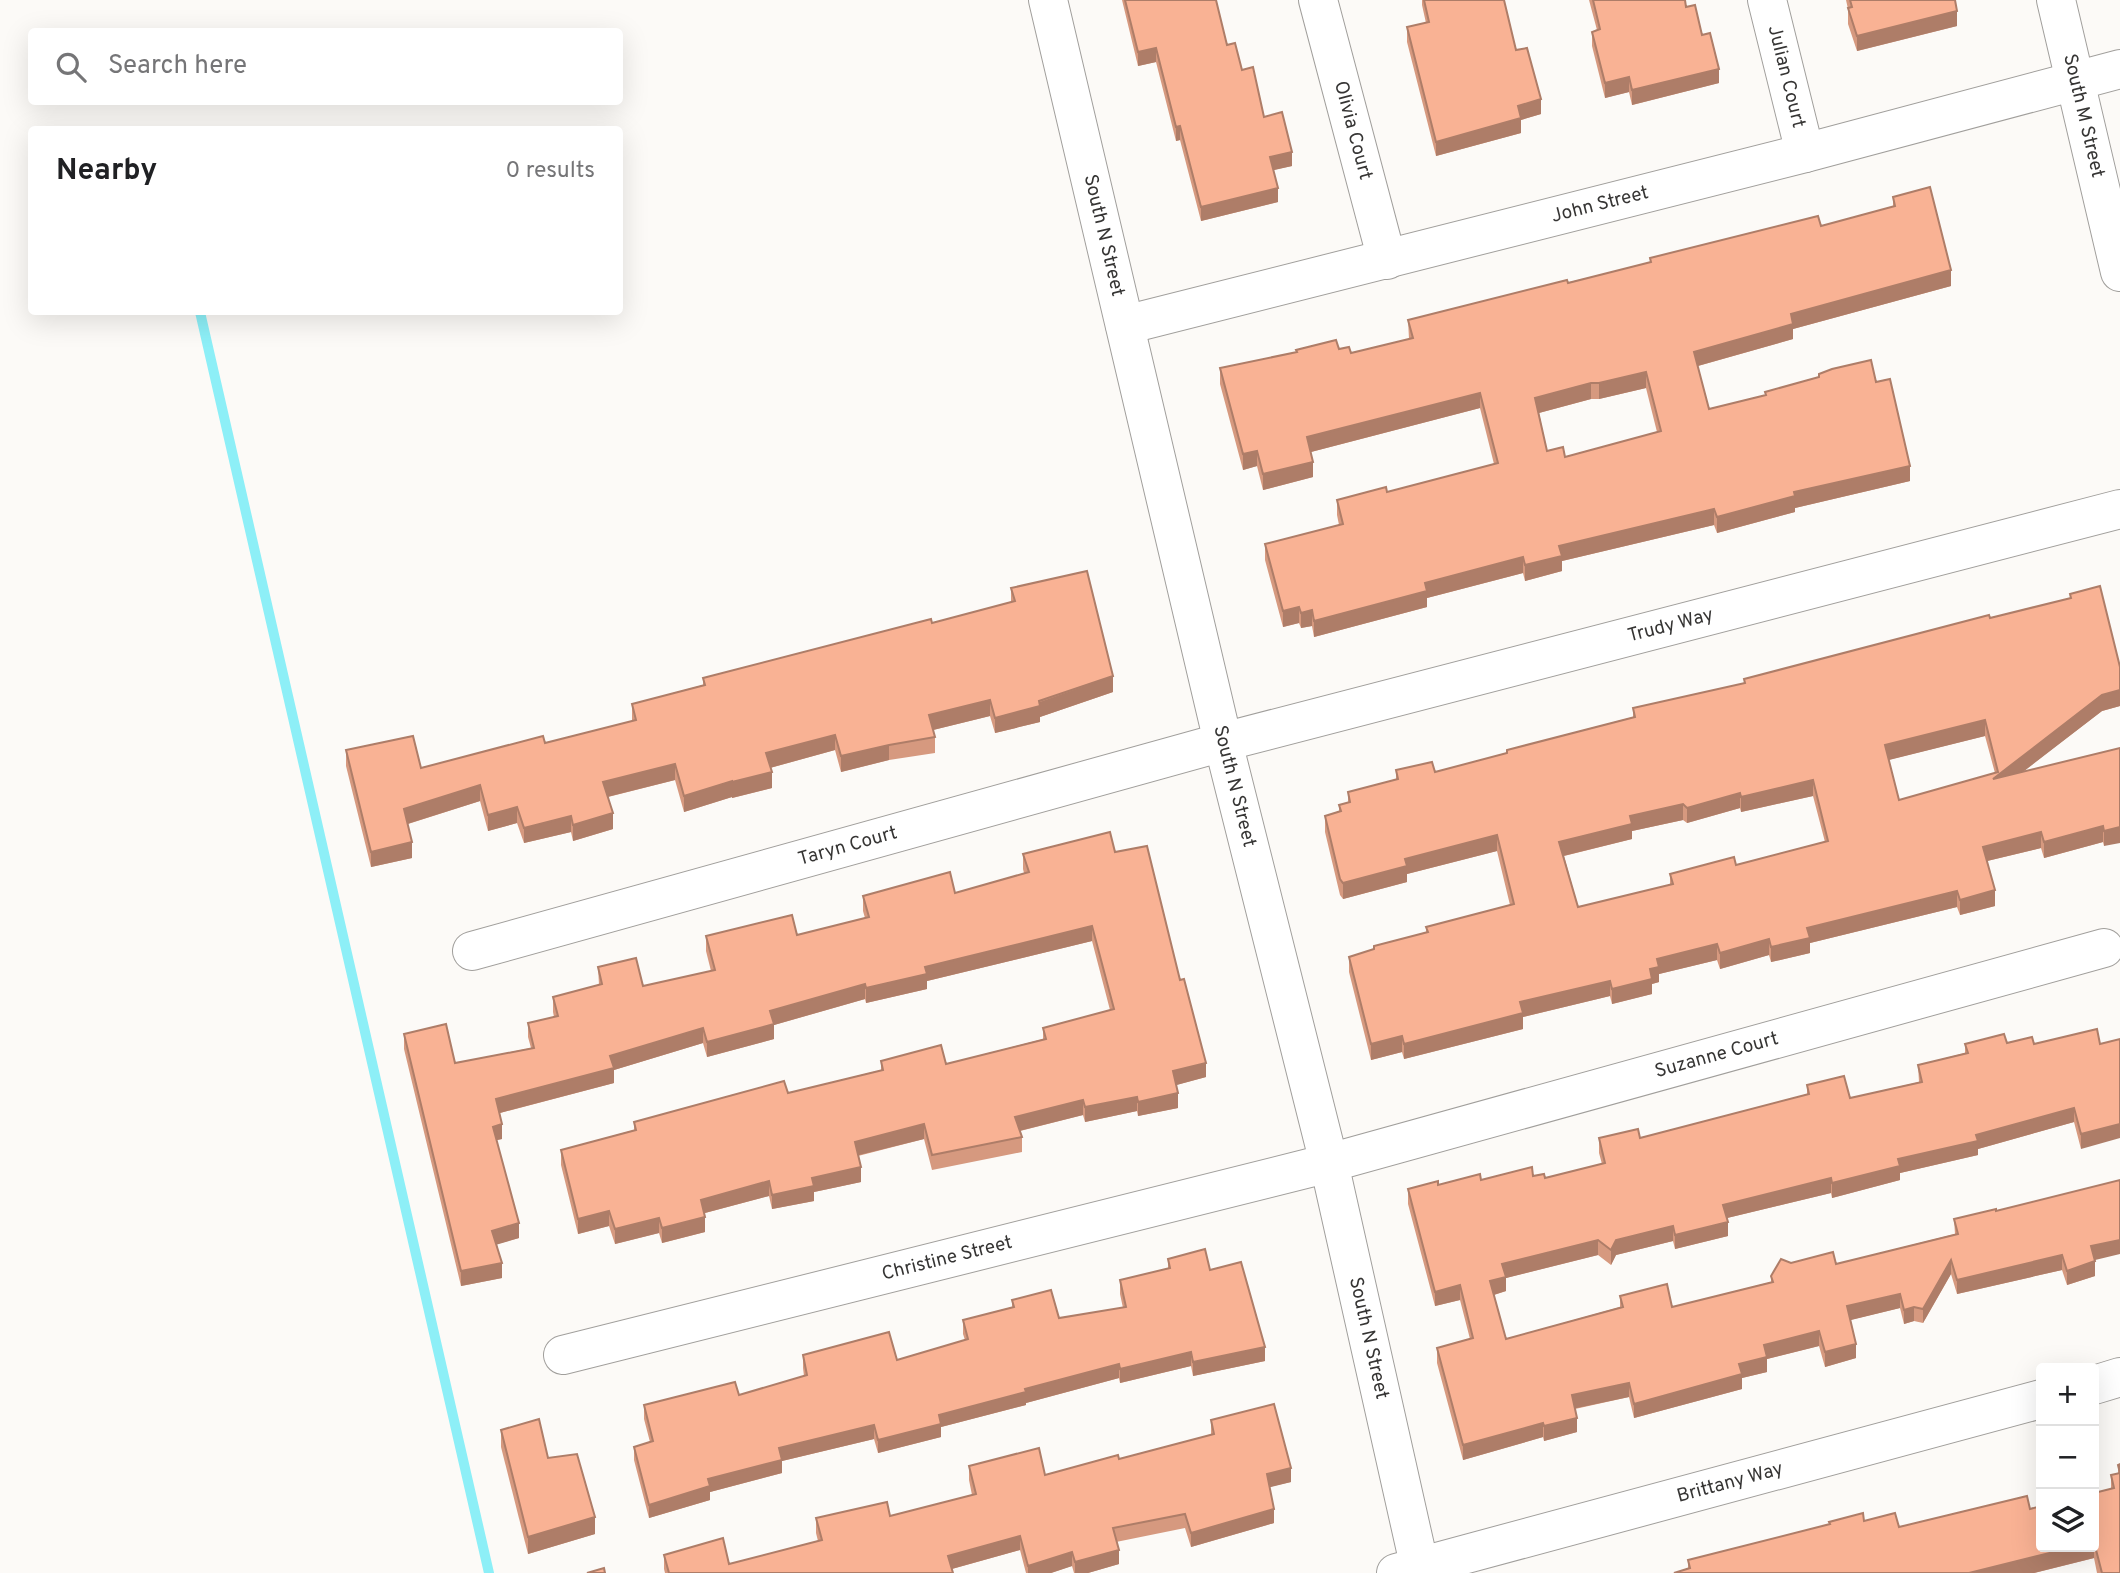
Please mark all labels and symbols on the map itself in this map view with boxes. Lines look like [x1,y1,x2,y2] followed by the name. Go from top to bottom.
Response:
[1762,23,1810,131] street label: Julian Court
[2057,52,2109,180] street label: South M Street
[1328,78,1377,183] street label: Olivia Court
[1078,172,1130,299] street label: South N Street
[1549,181,1651,229] street label: John Street
[1625,603,1716,648] street label: Trudy Way
[1207,723,1261,850] street label: South N Street
[795,821,900,872] street label: Taryn Court
[1652,1027,1781,1084] street label: Suzanne Court
[879,1231,1015,1287] street label: Christine Street
[1343,1275,1394,1402] street label: South N Street
[1674,1457,1786,1509] street label: Brittany Way

